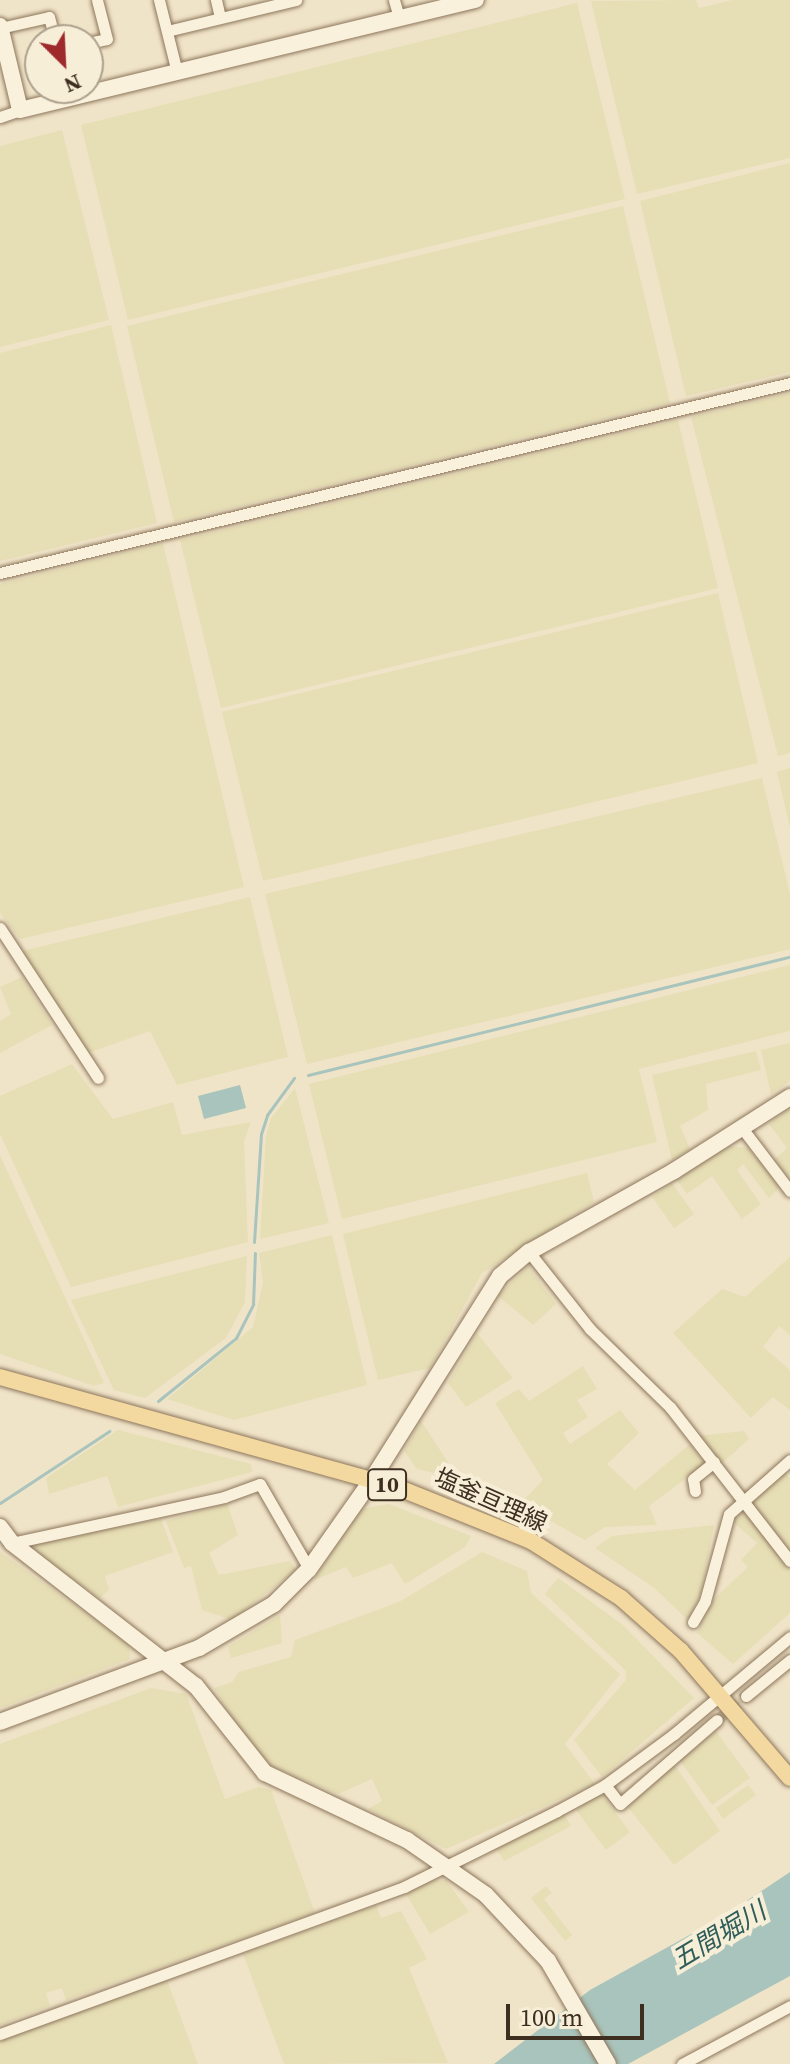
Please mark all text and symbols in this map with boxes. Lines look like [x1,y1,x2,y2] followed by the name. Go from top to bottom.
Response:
[24,24,104,104] north arrow
[60,67,86,101] text: N
[430,1462,552,1538] street label: 塩釜亘理線
[367,1467,407,1503] road number: 10
[666,1896,772,1976] water label: 五間堀川
[510,1988,648,2038] scale bar
[520,2001,583,2034] text: 100 m

